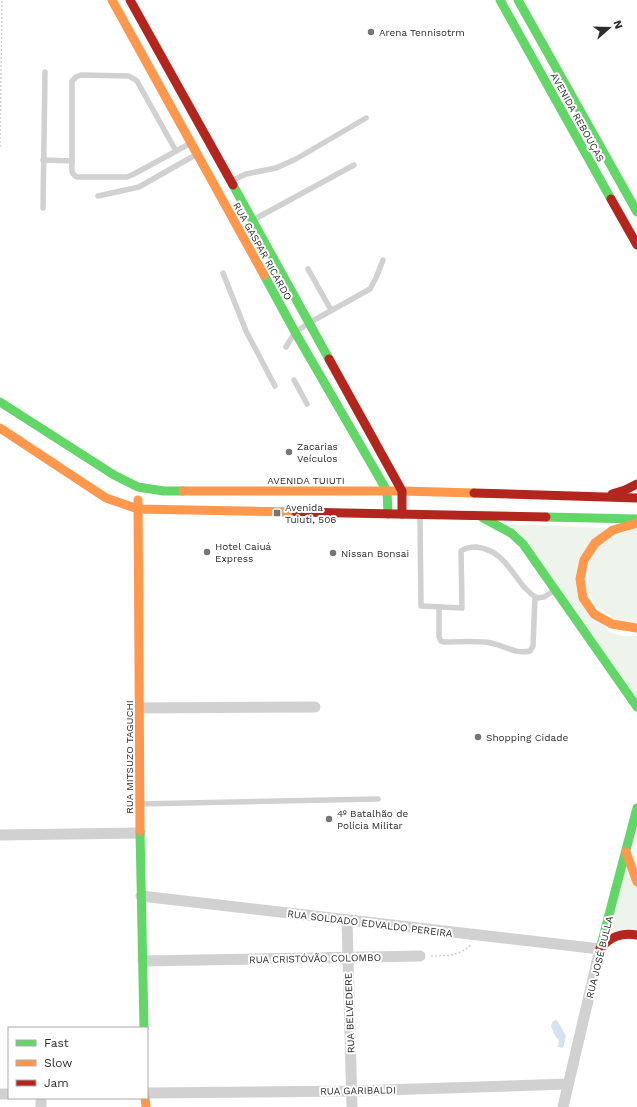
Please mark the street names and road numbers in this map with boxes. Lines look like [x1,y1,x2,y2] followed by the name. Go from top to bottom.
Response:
[549,71,607,163] street label: AVENIDA REBOUÇAS
[231,200,294,302] street label: RUA GASPAR RICARDO
[267,475,345,486] street label: AVENIDA TUIUTI
[124,700,135,814] street label: RUA MITSUZO TAGUCHI
[287,908,454,939] street label: RUA SOLDADO EDVALDO PEREIRA
[584,914,615,999] street label: RUA JOSÉ BULLA
[249,952,381,965] street label: RUA CRISTÓVÃO COLOMBO
[343,973,356,1053] street label: RUA BELVEDERE
[320,1084,396,1097] street label: RUA GARIBALDI

